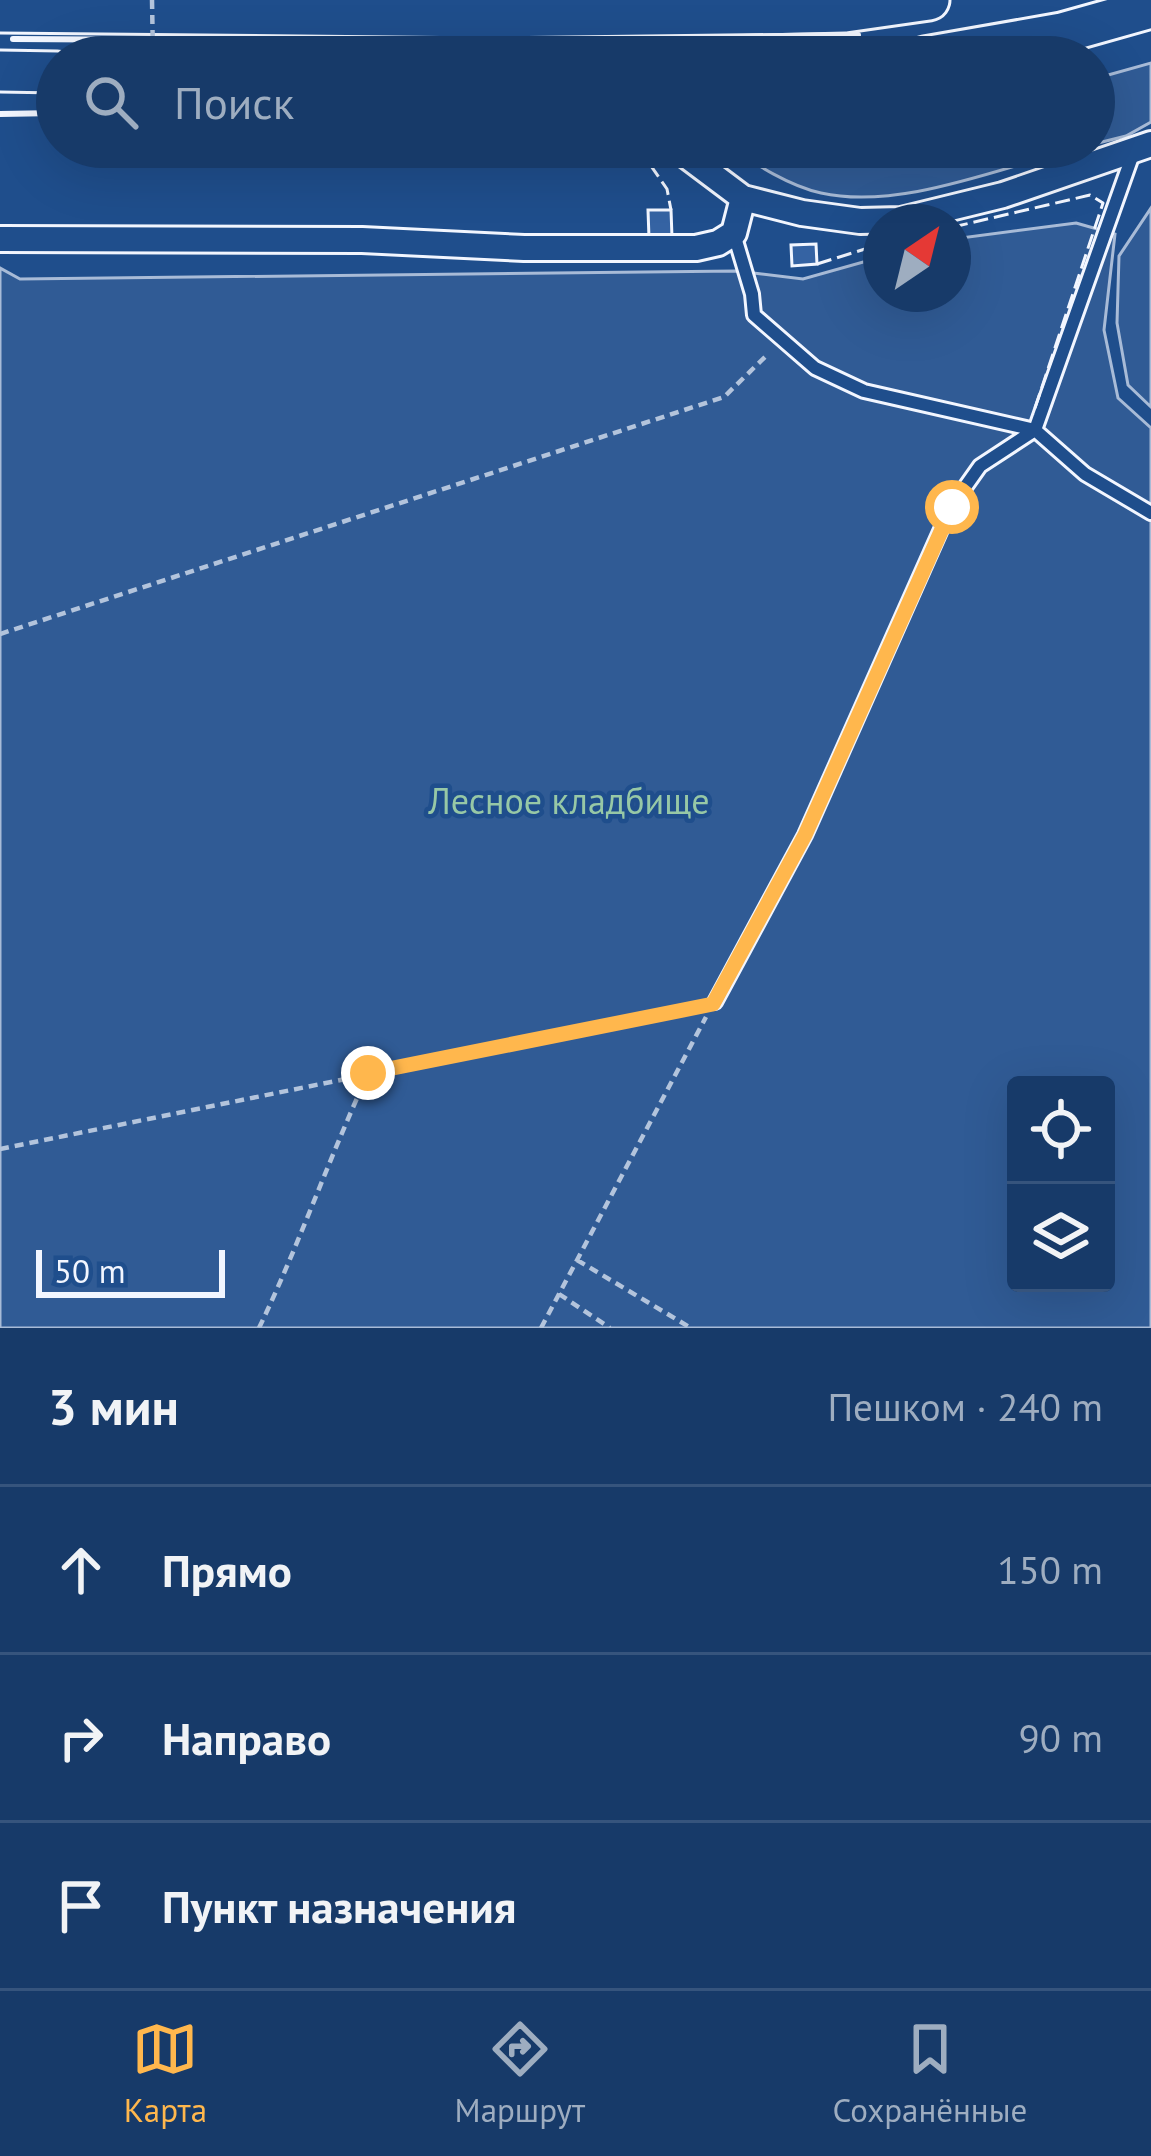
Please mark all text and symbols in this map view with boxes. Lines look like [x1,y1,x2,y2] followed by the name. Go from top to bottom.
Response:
[36,36,1115,168] search box
[78,69,144,135] icon: search
[174,73,294,131] text: Поиск
[863,204,971,312] north arrow
[925,480,979,534] route start
[427,777,710,824] park label: Лесное кладбище
[341,1046,395,1100] route end
[1007,1076,1115,1292] map controls
[1007,1076,1115,1184] button: locate
[1007,1184,1115,1292] button: layers
[36,1244,225,1297] scale bar
[54,1249,126,1292] text: 50 m
[48,1373,179,1439] text: 3 мин
[827,1381,1103,1432] text: Пешком · 240 m
[48,1537,114,1603] icon: ahead
[162,1541,292,1599] text: Прямо
[997,1544,1103,1595] text: 150 m
[48,1705,114,1771] icon: right
[162,1709,331,1767] text: Направо
[1018,1712,1103,1763] text: 90 m
[48,1873,114,1939] icon: arrive
[162,1877,516,1935] text: Пункт назначения
[124,2016,207,2131] tab: Карта
[455,2016,585,2131] tab: Маршрут
[833,2016,1027,2131] tab: Сохранённые

